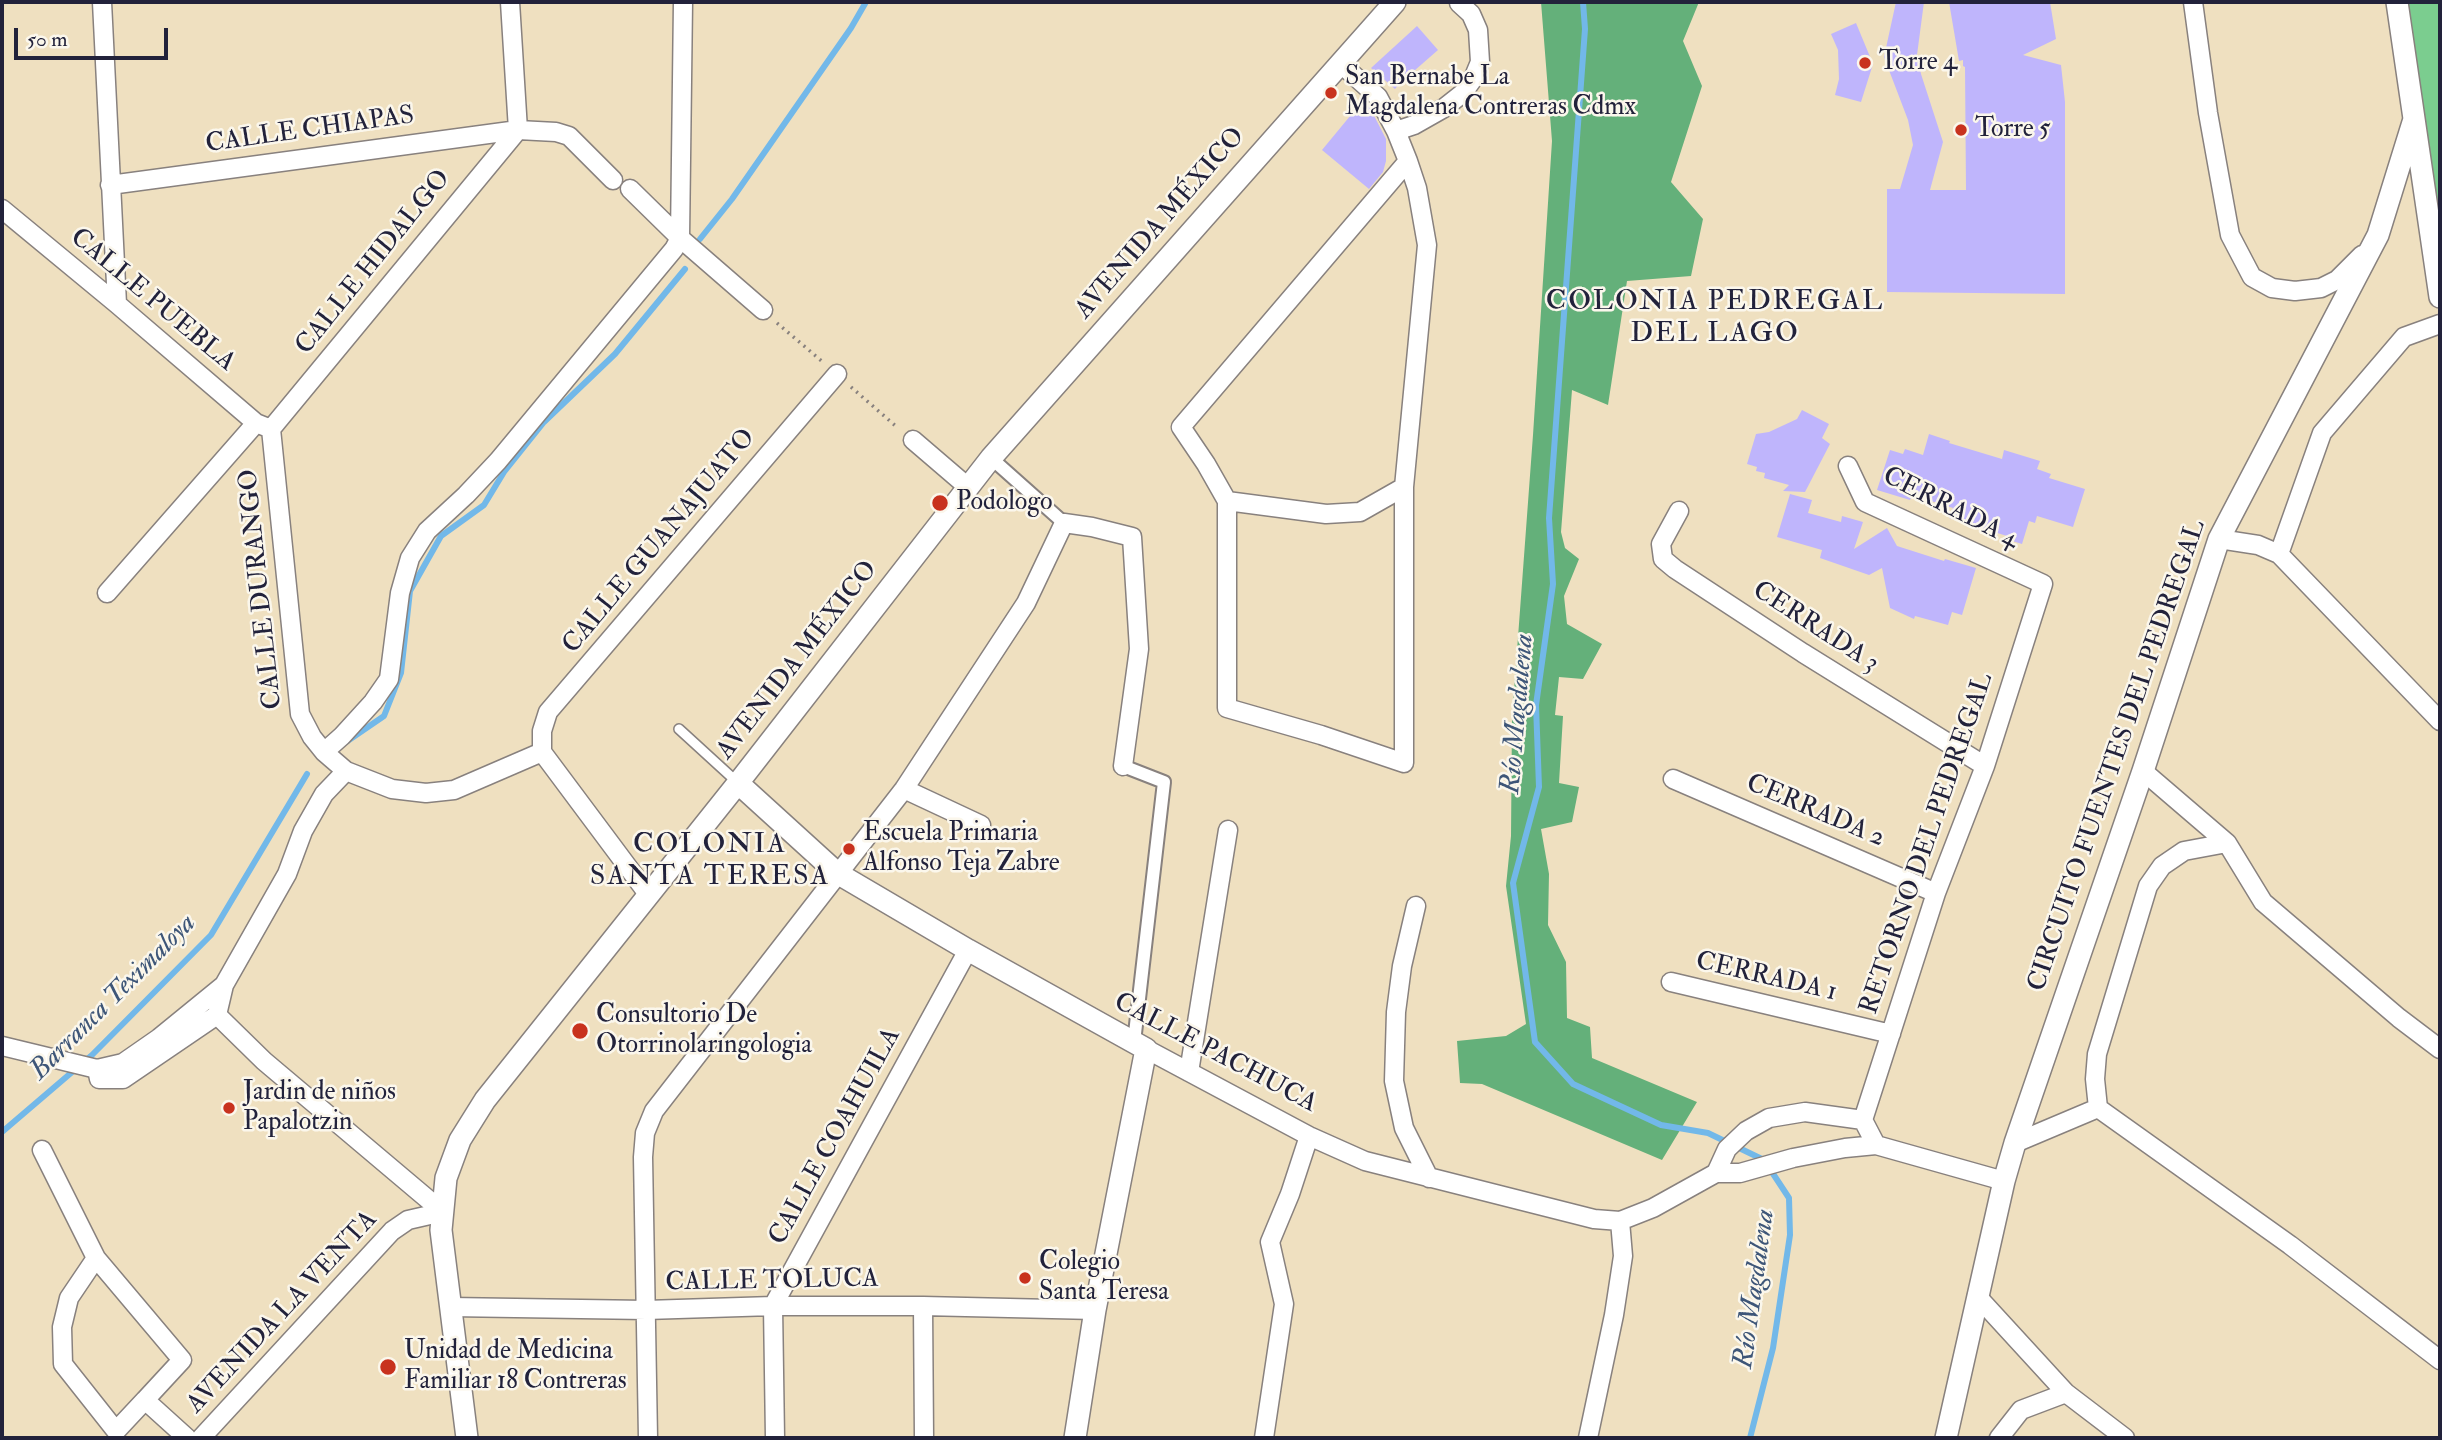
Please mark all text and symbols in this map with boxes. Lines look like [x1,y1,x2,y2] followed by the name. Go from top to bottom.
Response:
[18,14,172,58] scale bar
[27,26,68,53] text: 50 m
[1879,47,1957,79] place label: Torre 4
[1857,55,1873,71] marker: Torre 4
[1345,62,1636,124] place label: San Bernabe La Magdalena Contreras Cdmx
[1323,85,1339,101] marker: San Bernabe La Magdalena Contreras Cdmx
[204,101,416,161] street label: CALLE CHIAPAS
[1975,114,2051,146] place label: Torre 5
[1069,122,1253,326] street label: AVENIDA MÉXICO
[1953,122,1969,138] marker: Torre 5
[290,164,458,362] street label: CALLE HIDALGO
[63,223,241,379] street label: CALLE PUEBLA
[1548,286,1882,352] district label: COLONIA PEDREGAL DEL LAGO
[557,423,763,661] street label: CALLE GUANAJUATO
[1877,461,2023,557] street label: CERRADA 4
[234,467,290,711] street label: CALLE DURANGO
[956,487,1053,519] place label: Podologo
[930,493,950,513] marker: Podologo
[2022,516,2214,996] street label: CIRCUITO FUENTES DEL PEDREGAL
[711,556,885,766] street label: AVENIDA MÉXICO
[1746,576,1884,680] street label: CERRADA 3
[1495,633,1543,795] water label: Río Magdalena
[1855,669,2001,1019] street label: RETORNO DEL PEDREGAL
[1741,769,1889,855] street label: CERRADA 2
[863,818,1060,880] place label: Escuela Primaria Alfonso Teja Zabre
[591,829,829,895] district label: COLONIA SANTA TERESA
[841,841,857,857] marker: Escuela Primaria Alfonso Teja Zabre
[24,908,204,1088] water label: Barranca Teximaloya
[1693,947,1839,1009] street label: CERRADA 1
[1108,987,1322,1121] street label: CALLE PACHUCA
[596,1000,812,1062] place label: Consultorio De Otorrinolaringologia
[570,1021,590,1041] marker: Consultorio De Otorrinolaringologia
[763,1023,909,1251] street label: CALLE COAHUILA
[243,1077,396,1138] place label: Jardin de niños Papalotzin
[221,1100,237,1116] marker: Jardin de niños Papalotzin
[181,1205,385,1421] street label: AVENIDA LA VENTA
[1728,1207,1784,1371] water label: Río Magdalena
[1039,1247,1169,1308] place label: Colegio Santa Teresa
[665,1265,879,1299] street label: CALLE TOLUCA
[1017,1270,1033,1286] marker: Colegio Santa Teresa
[404,1336,627,1398] place label: Unidad de Medicina Familiar 18 Contreras
[378,1357,398,1377] marker: Unidad de Medicina Familiar 18 Contreras

